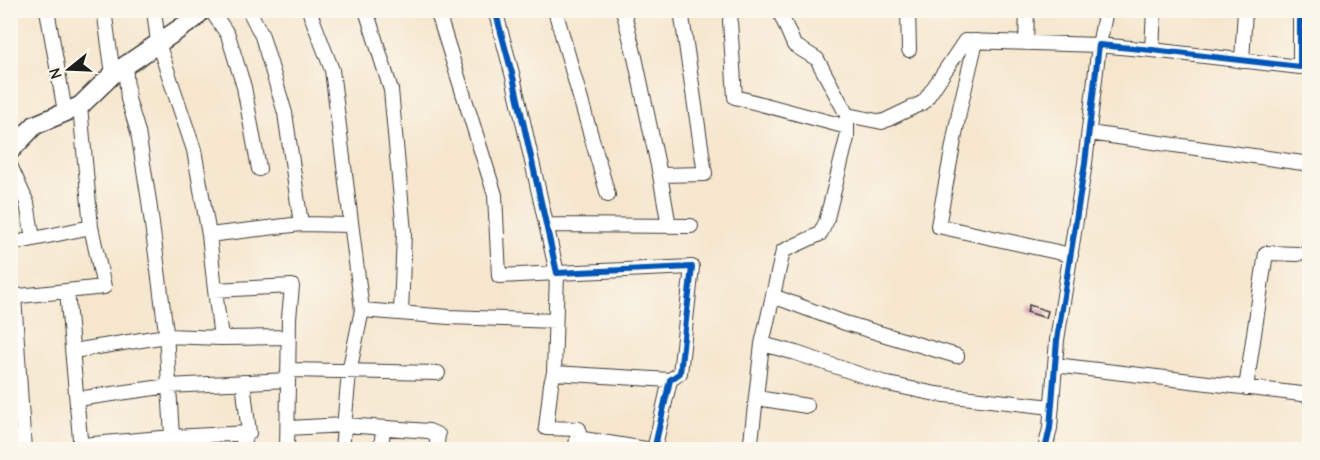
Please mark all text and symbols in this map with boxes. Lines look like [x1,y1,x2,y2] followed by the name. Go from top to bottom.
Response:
[39,39,99,99] north arrow
[46,66,66,81] text: N

